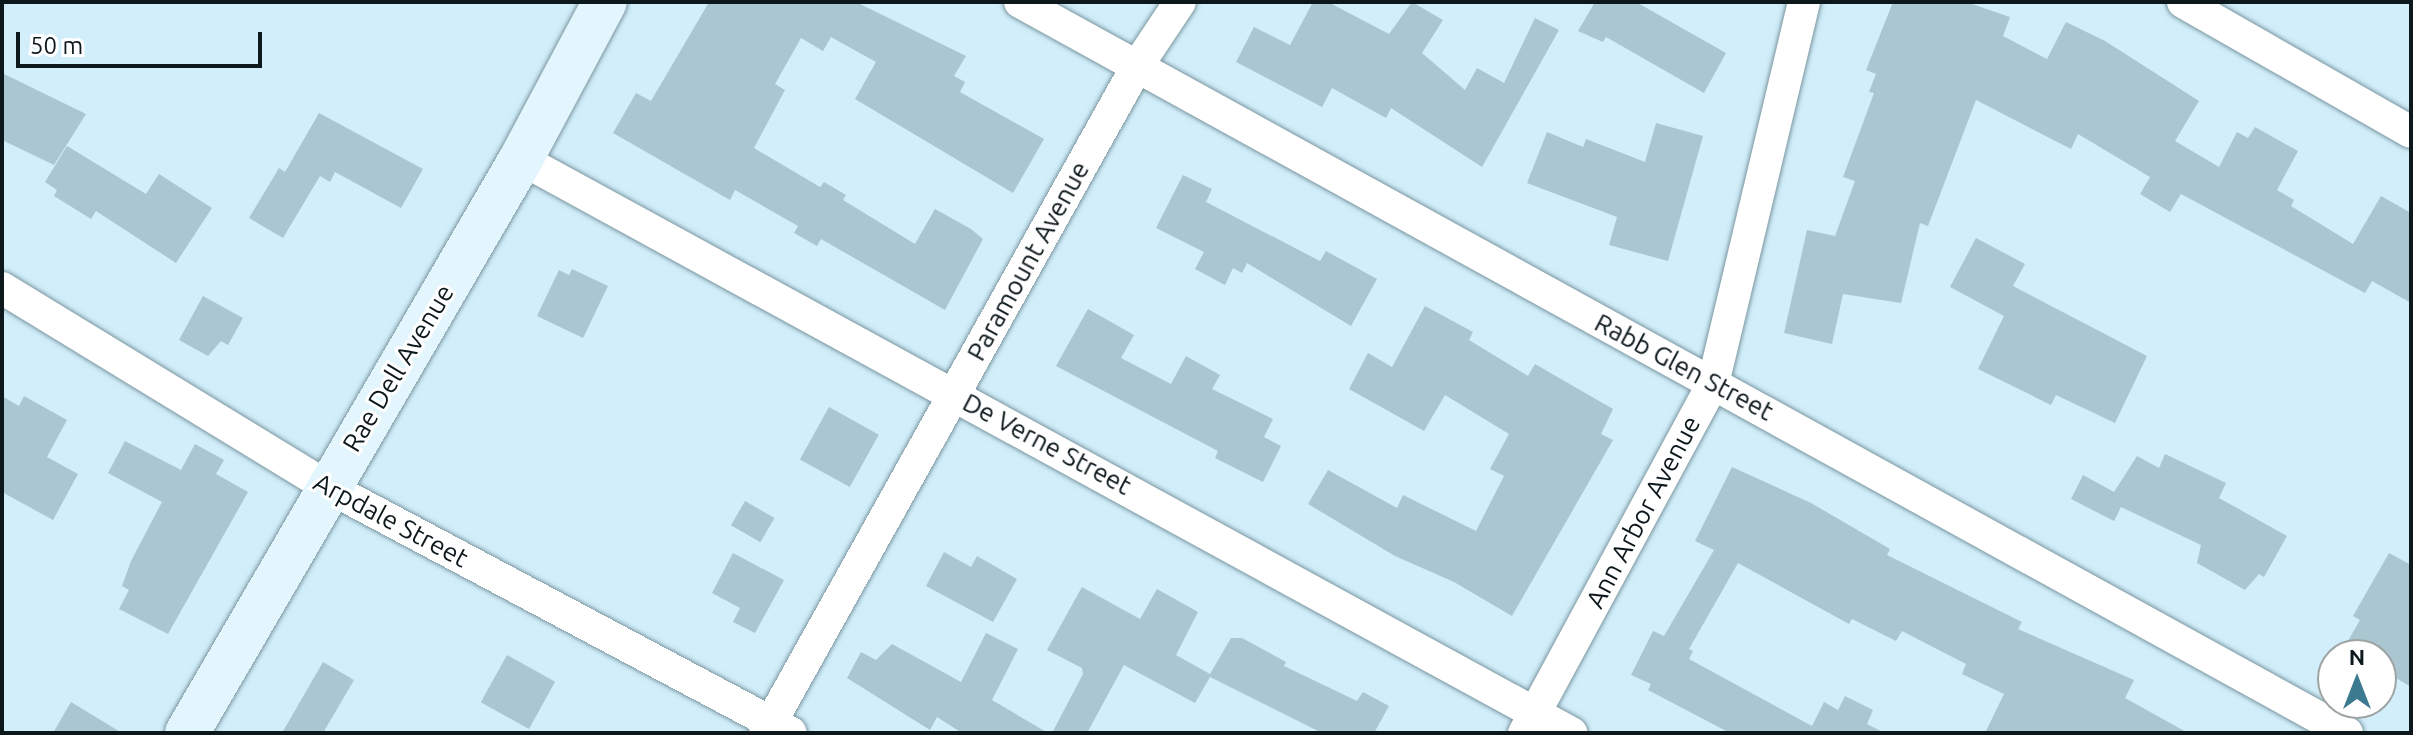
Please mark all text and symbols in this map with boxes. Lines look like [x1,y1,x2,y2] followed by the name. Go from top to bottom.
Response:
[20,16,266,66] scale bar
[30,32,83,59] text: 50 m
[960,156,1096,366] street label: Paramount Avenue
[336,279,460,457] street label: Rae Dell Avenue
[1589,307,1779,427] street label: Rabb Glen Street
[957,387,1137,501] street label: De Verne Street
[1579,411,1707,613] street label: Ann Arbor Avenue
[309,466,473,574] street label: Arpdale Street
[2317,639,2397,719] north arrow
[2349,644,2365,669] text: N

